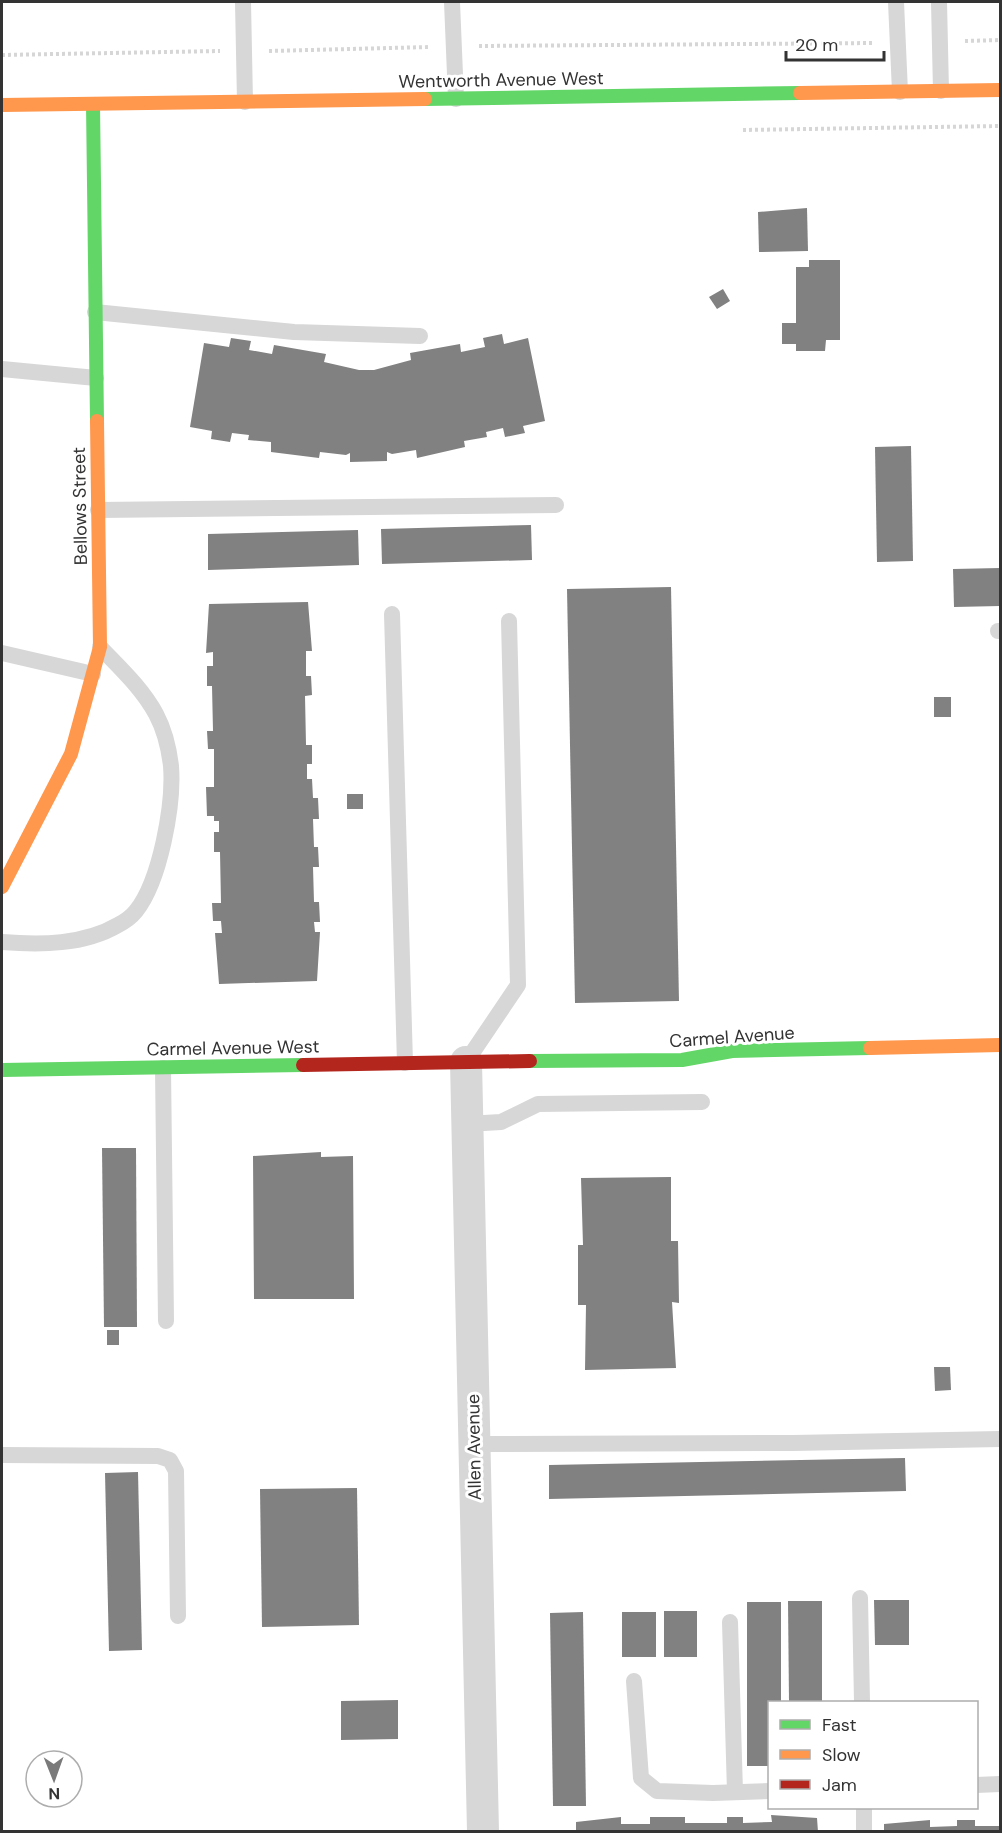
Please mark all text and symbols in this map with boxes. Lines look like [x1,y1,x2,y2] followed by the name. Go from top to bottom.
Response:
[786,24,884,62] scale bar
[795,33,838,57] text: 20 m
[398,66,604,94] street label: Wentworth Avenue West
[67,447,93,565] street label: Bellows Street
[669,1021,795,1053] street label: Carmel Avenue
[146,1034,320,1062] street label: Carmel Avenue West
[461,1394,487,1500] street label: Allen Avenue
[768,1701,978,1809] legend
[822,1713,857,1737] text: Fast
[822,1743,861,1767] text: Slow
[24,1749,84,1809] north arrow
[822,1773,857,1797] text: Jam
[48,1783,60,1804] text: N

